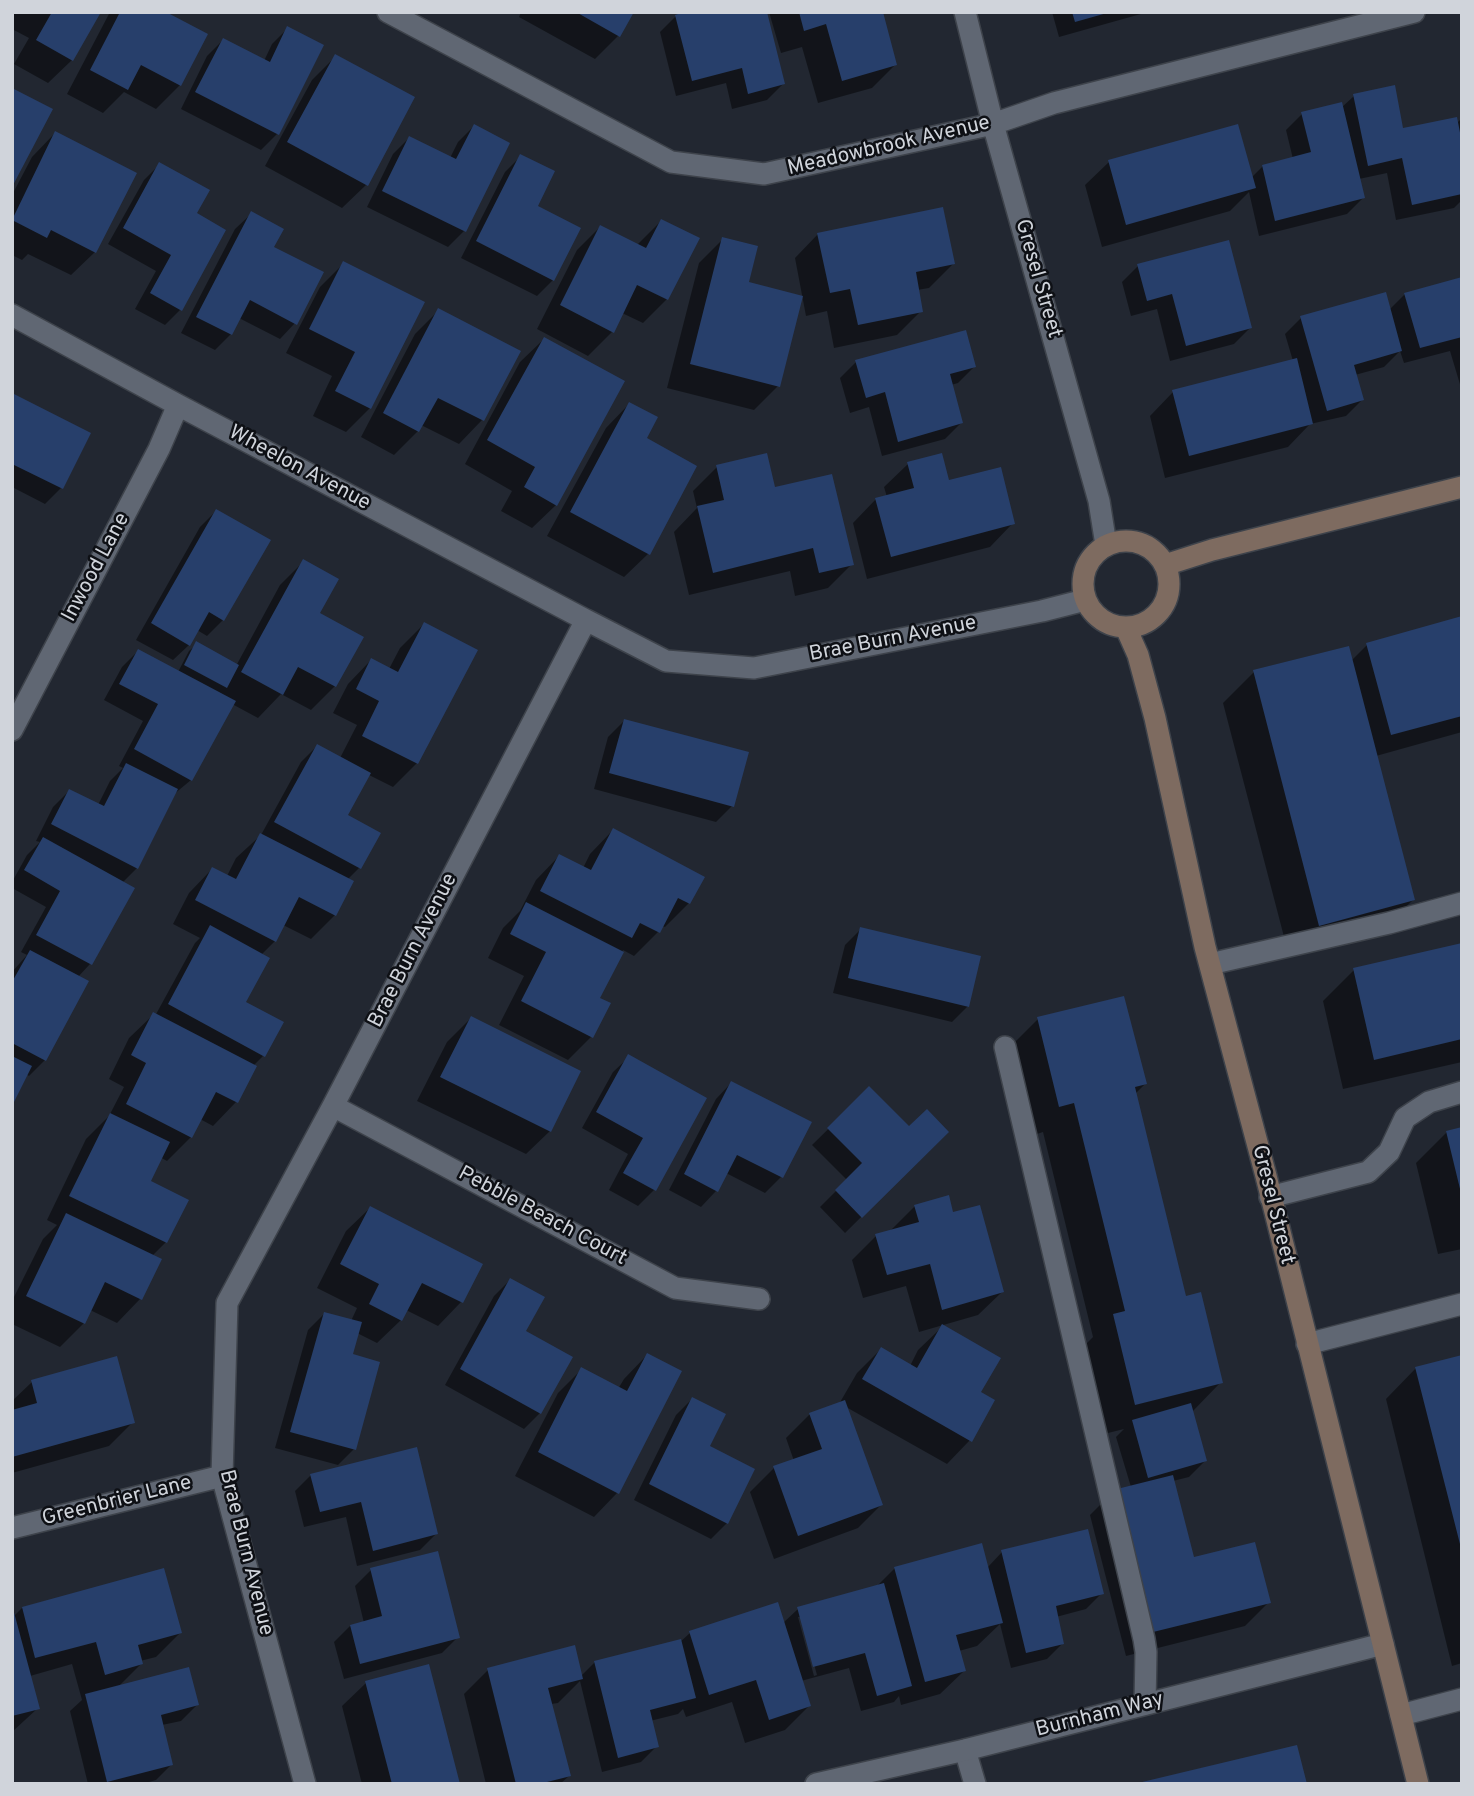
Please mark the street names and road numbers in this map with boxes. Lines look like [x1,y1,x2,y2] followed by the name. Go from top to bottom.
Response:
[785,111,993,183] street label: Meadowbrook Avenue
[1008,217,1066,341] street label: Gresel Street
[224,421,374,517] street label: Wheelon Avenue
[58,509,136,627] street label: Inwood Lane
[807,611,979,669] street label: Brae Burn Avenue
[364,870,464,1032] street label: Brae Burn Avenue
[1245,1143,1299,1267] street label: Gresel Street
[453,1162,631,1272] street label: Pebble Beach Court
[212,1468,278,1638] street label: Brae Burn Avenue
[40,1471,194,1533] street label: Greenbrier Lane
[1033,1688,1167,1744] street label: Burnham Way

